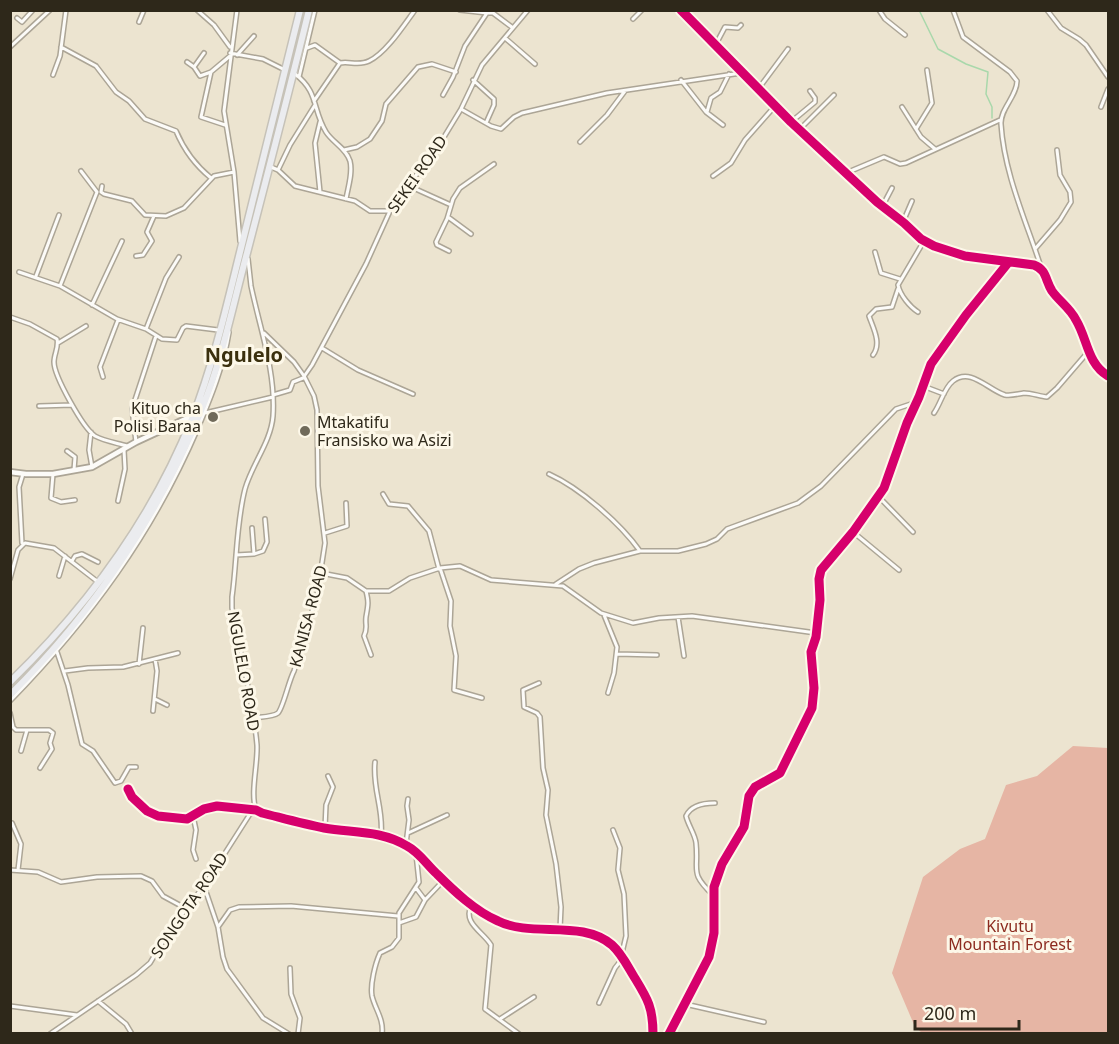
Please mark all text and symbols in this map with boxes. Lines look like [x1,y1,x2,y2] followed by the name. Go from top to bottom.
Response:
[382,131,452,217] street label: SEKEI ROAD
[205,341,283,368] district label: Ngulelo
[114,397,201,437] place label: Kituo cha Polisi Baraa
[206,410,220,424] marker: Kituo cha Polisi Baraa
[317,411,452,451] place label: Mtakatifu Fransisko wa Asizi
[298,424,312,438] marker: Mtakatifu Fransisko wa Asizi
[284,562,332,670] street label: KANISA ROAD
[223,609,265,733] street label: NGULELO ROAD
[145,848,233,962] street label: SONGOTA ROAD
[948,915,1072,955] park label: Kivutu Mountain Forest
[915,993,1018,1031] scale bar
[924,1001,976,1025] text: 200 m

